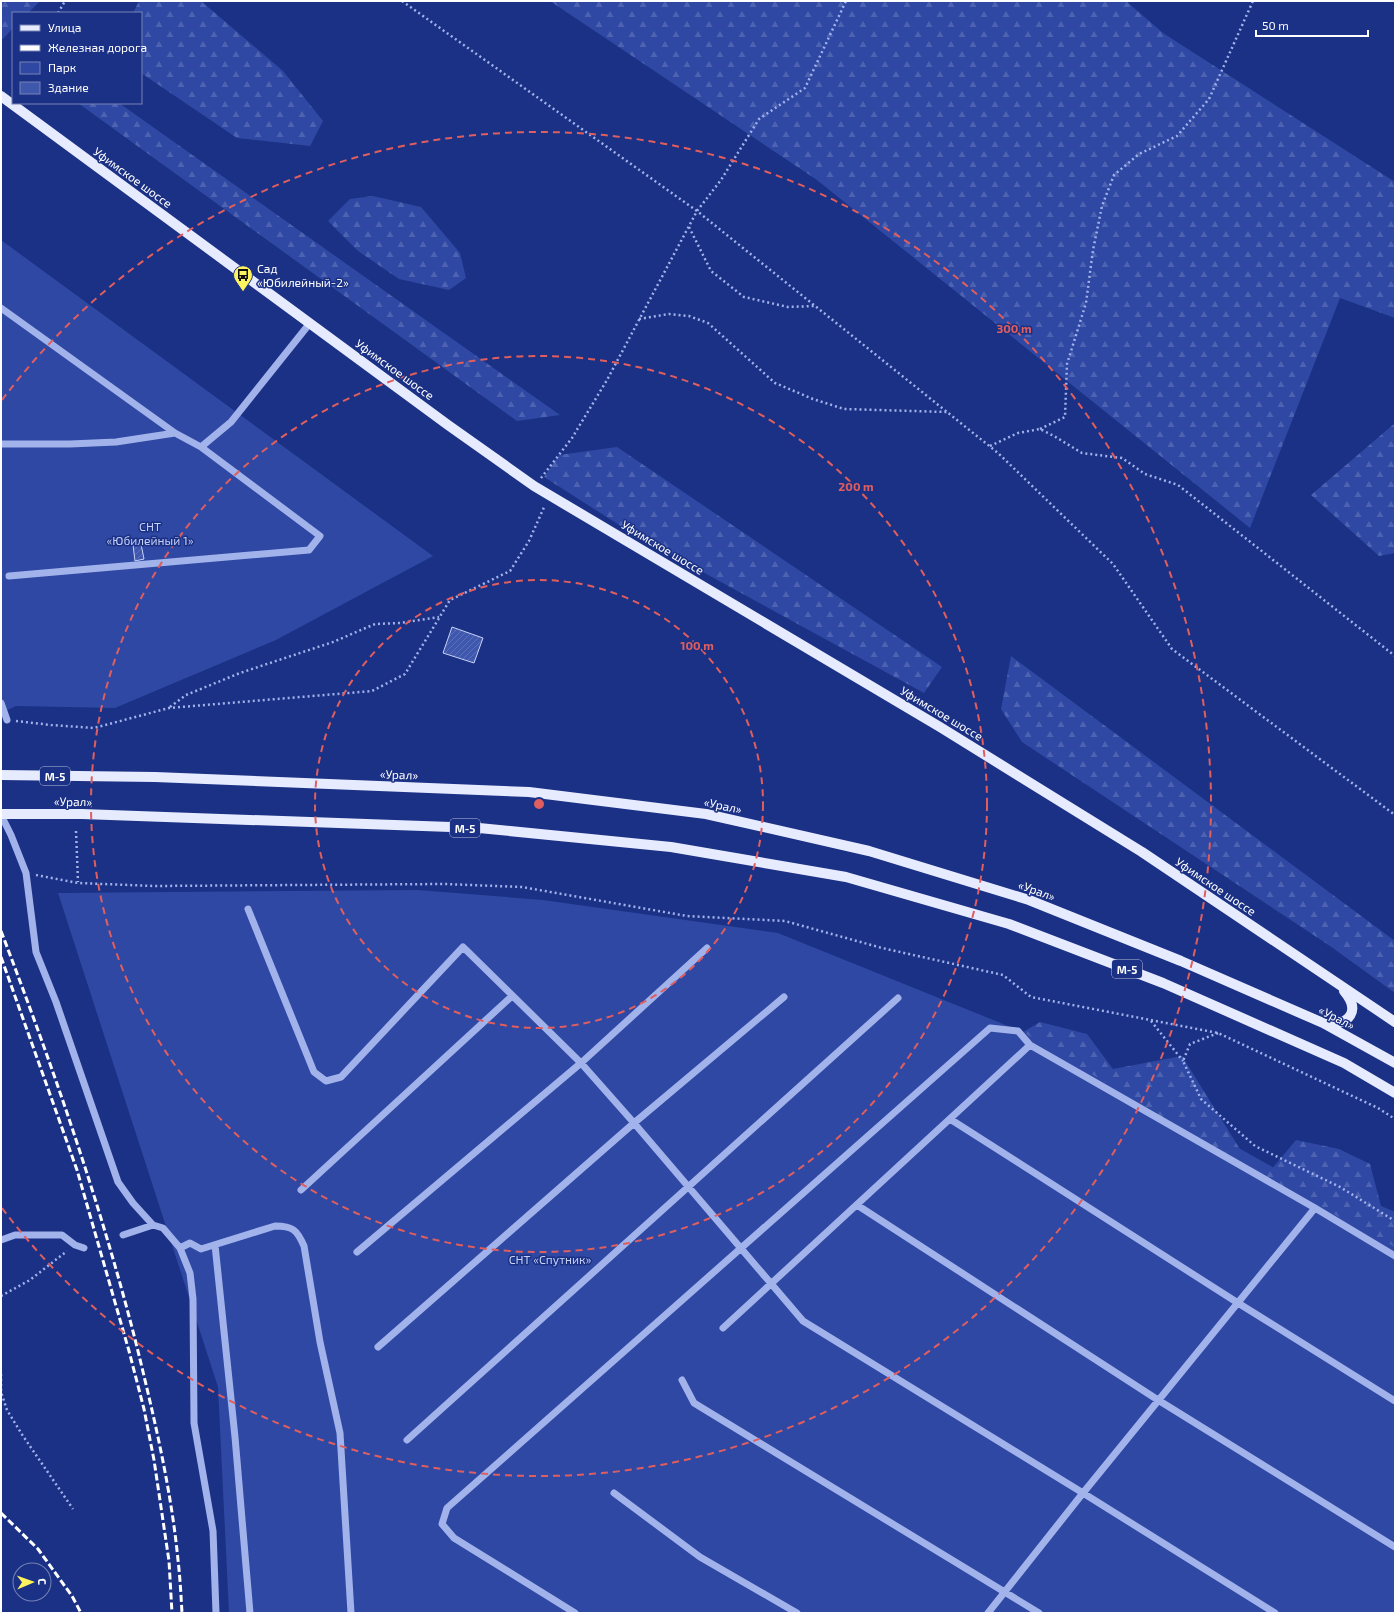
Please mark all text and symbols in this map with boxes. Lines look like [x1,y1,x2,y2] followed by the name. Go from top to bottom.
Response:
[12,12,142,104] legend
[1256,12,1368,38] scale bar
[1262,18,1289,32] text: 50 m
[48,20,81,34] text: Улица
[48,40,147,54] text: Железная дорога
[48,60,77,74] text: Парк
[48,80,89,94] text: Здание
[91,144,175,210] street label: Уфимское шоссе
[257,261,349,289] place label: Сад «Юбилейный-2»
[232,264,254,292] bus stop icon: Сад «Юбилейный-2»
[996,321,1032,335] text: 300 m
[353,336,437,402] street label: Уфимское шоссе
[838,479,874,493] text: 200 m
[619,517,707,577] street label: Уфимское шоссе
[106,519,194,547] park label: СНТ «Юбилейный 1»
[680,638,714,652] text: 100 m
[898,683,986,743] street label: Уфимское шоссе
[380,766,419,782] street label: «Урал»
[40,767,70,785] road number: М-5
[54,794,93,808] street label: «Урал»
[703,794,743,816] street label: «Урал»
[532,797,546,811] centre of rings
[450,819,480,837] road number: М-5
[1173,854,1259,918] street label: Уфимское шоссе
[1017,877,1058,903] street label: «Урал»
[1112,960,1142,978] road number: М-5
[1317,1002,1357,1032] street label: «Урал»
[509,1252,591,1267] park label: СНТ «Спутник»
[12,1562,52,1602] north arrow
[36,1578,49,1586] text: С

